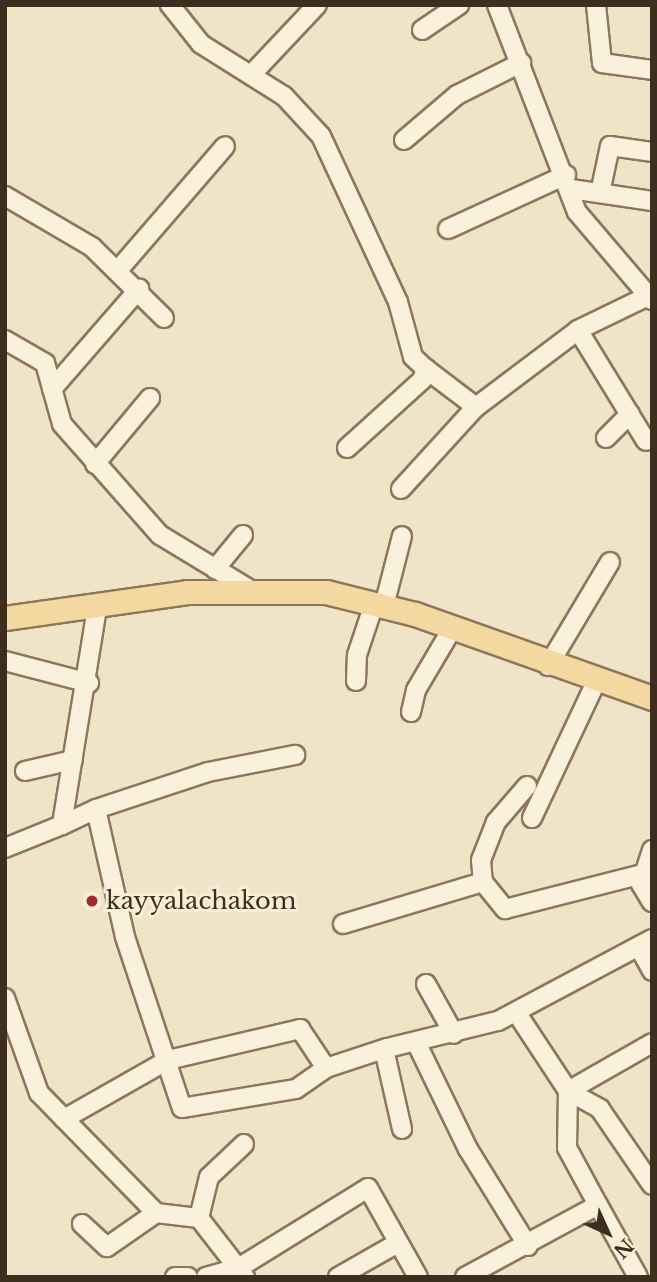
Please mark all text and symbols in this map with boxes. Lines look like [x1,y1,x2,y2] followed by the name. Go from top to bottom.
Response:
[106,887,296,915] place label: kayyalachakom
[84,893,100,909] marker: kayyalachakom
[573,1198,643,1268] north arrow
[609,1234,638,1263] text: N

